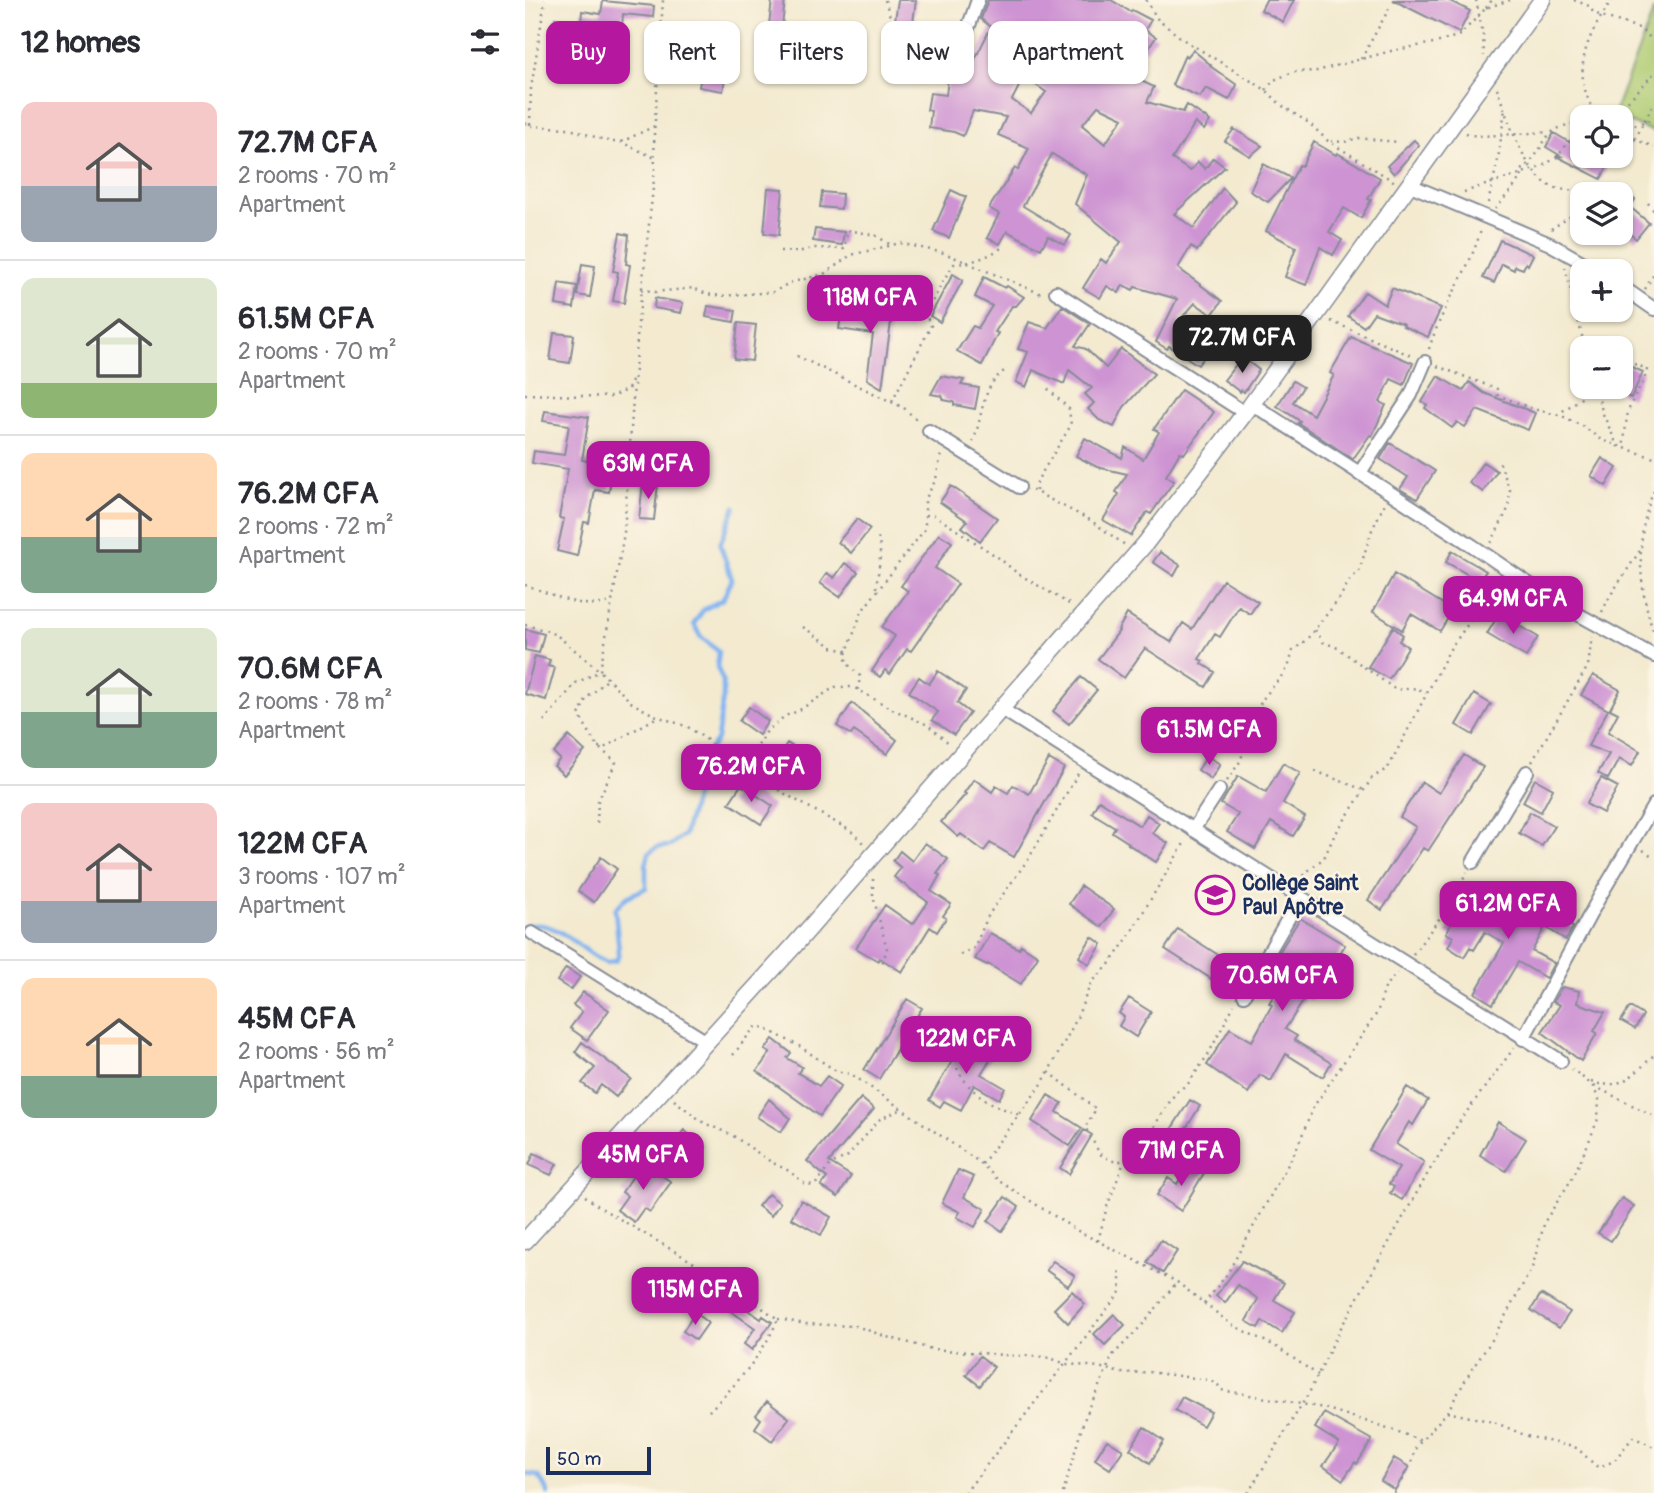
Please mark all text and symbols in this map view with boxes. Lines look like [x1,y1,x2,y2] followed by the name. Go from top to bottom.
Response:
[546,21,630,84] chip: Buy
[644,21,740,84] chip: Rent
[754,21,867,84] chip: Filters
[881,21,974,84] chip: New
[988,21,1148,84] chip: Apartment
[466,23,504,61] icon: filters
[21,24,140,61] text: 12 homes
[1570,105,1633,399] map controls
[1570,105,1633,168] button: locate
[238,124,377,161] text: 72.7M CFA
[77,130,161,214] icon: home
[238,161,397,190] text: 2 rooms · 70 m²
[1570,182,1633,245] button: layers
[238,190,345,219] text: Apartment
[1570,259,1633,322] button: +
[798,276,942,335] pin: 118M CFA
[823,283,917,312] text: 118M CFA
[238,300,374,337] text: 61.5M CFA
[77,306,161,390] icon: home
[1162,316,1322,375] pin: 72.7M CFA
[1189,323,1295,352] text: 72.7M CFA
[1570,336,1633,399] button: −
[238,337,397,366] text: 2 rooms · 70 m²
[238,366,345,395] text: Apartment
[583,442,713,501] pin: 63M CFA
[603,449,693,478] text: 63M CFA
[238,475,379,512] text: 76.2M CFA
[77,481,161,565] icon: home
[238,512,394,541] text: 2 rooms · 72 m²
[238,541,345,570] text: Apartment
[1433,576,1593,636] pin: 64.9M CFA
[1459,584,1567,613] text: 64.9M CFA
[238,650,383,687] text: 70.6M CFA
[77,656,161,740] icon: home
[238,687,392,716] text: 2 rooms · 78 m²
[1129,708,1289,767] pin: 61.5M CFA
[1157,715,1261,744] text: 61.5M CFA
[238,716,345,745] text: Apartment
[671,744,831,804] pin: 76.2M CFA
[697,752,805,781] text: 76.2M CFA
[238,825,367,862] text: 122M CFA
[77,831,161,915] icon: home
[238,862,406,891] text: 3 rooms · 107 m²
[1242,870,1359,921] place label: Collège Saint Paul Apôtre
[1194,874,1236,916] school or university icon: Collège Saint Paul Apôtre
[1428,881,1588,941] pin: 61.2M CFA
[1456,889,1560,918] text: 61.2M CFA
[238,891,345,920] text: Apartment
[1202,954,1362,1013] pin: 70.6M CFA
[1227,961,1337,990] text: 70.6M CFA
[238,1000,356,1037] text: 45M CFA
[77,1006,161,1090] icon: home
[894,1016,1038,1076] pin: 122M CFA
[916,1024,1016,1053] text: 122M CFA
[238,1037,395,1066] text: 2 rooms · 56 m²
[238,1066,345,1095] text: Apartment
[1116,1128,1246,1188] pin: 71M CFA
[578,1132,708,1192] pin: 45M CFA
[1138,1136,1224,1165] text: 71M CFA
[598,1140,688,1169] text: 45M CFA
[623,1268,767,1327] pin: 115M CFA
[648,1275,742,1304] text: 115M CFA
[546,1444,651,1476] scale bar
[557,1447,601,1471] text: 50 m

